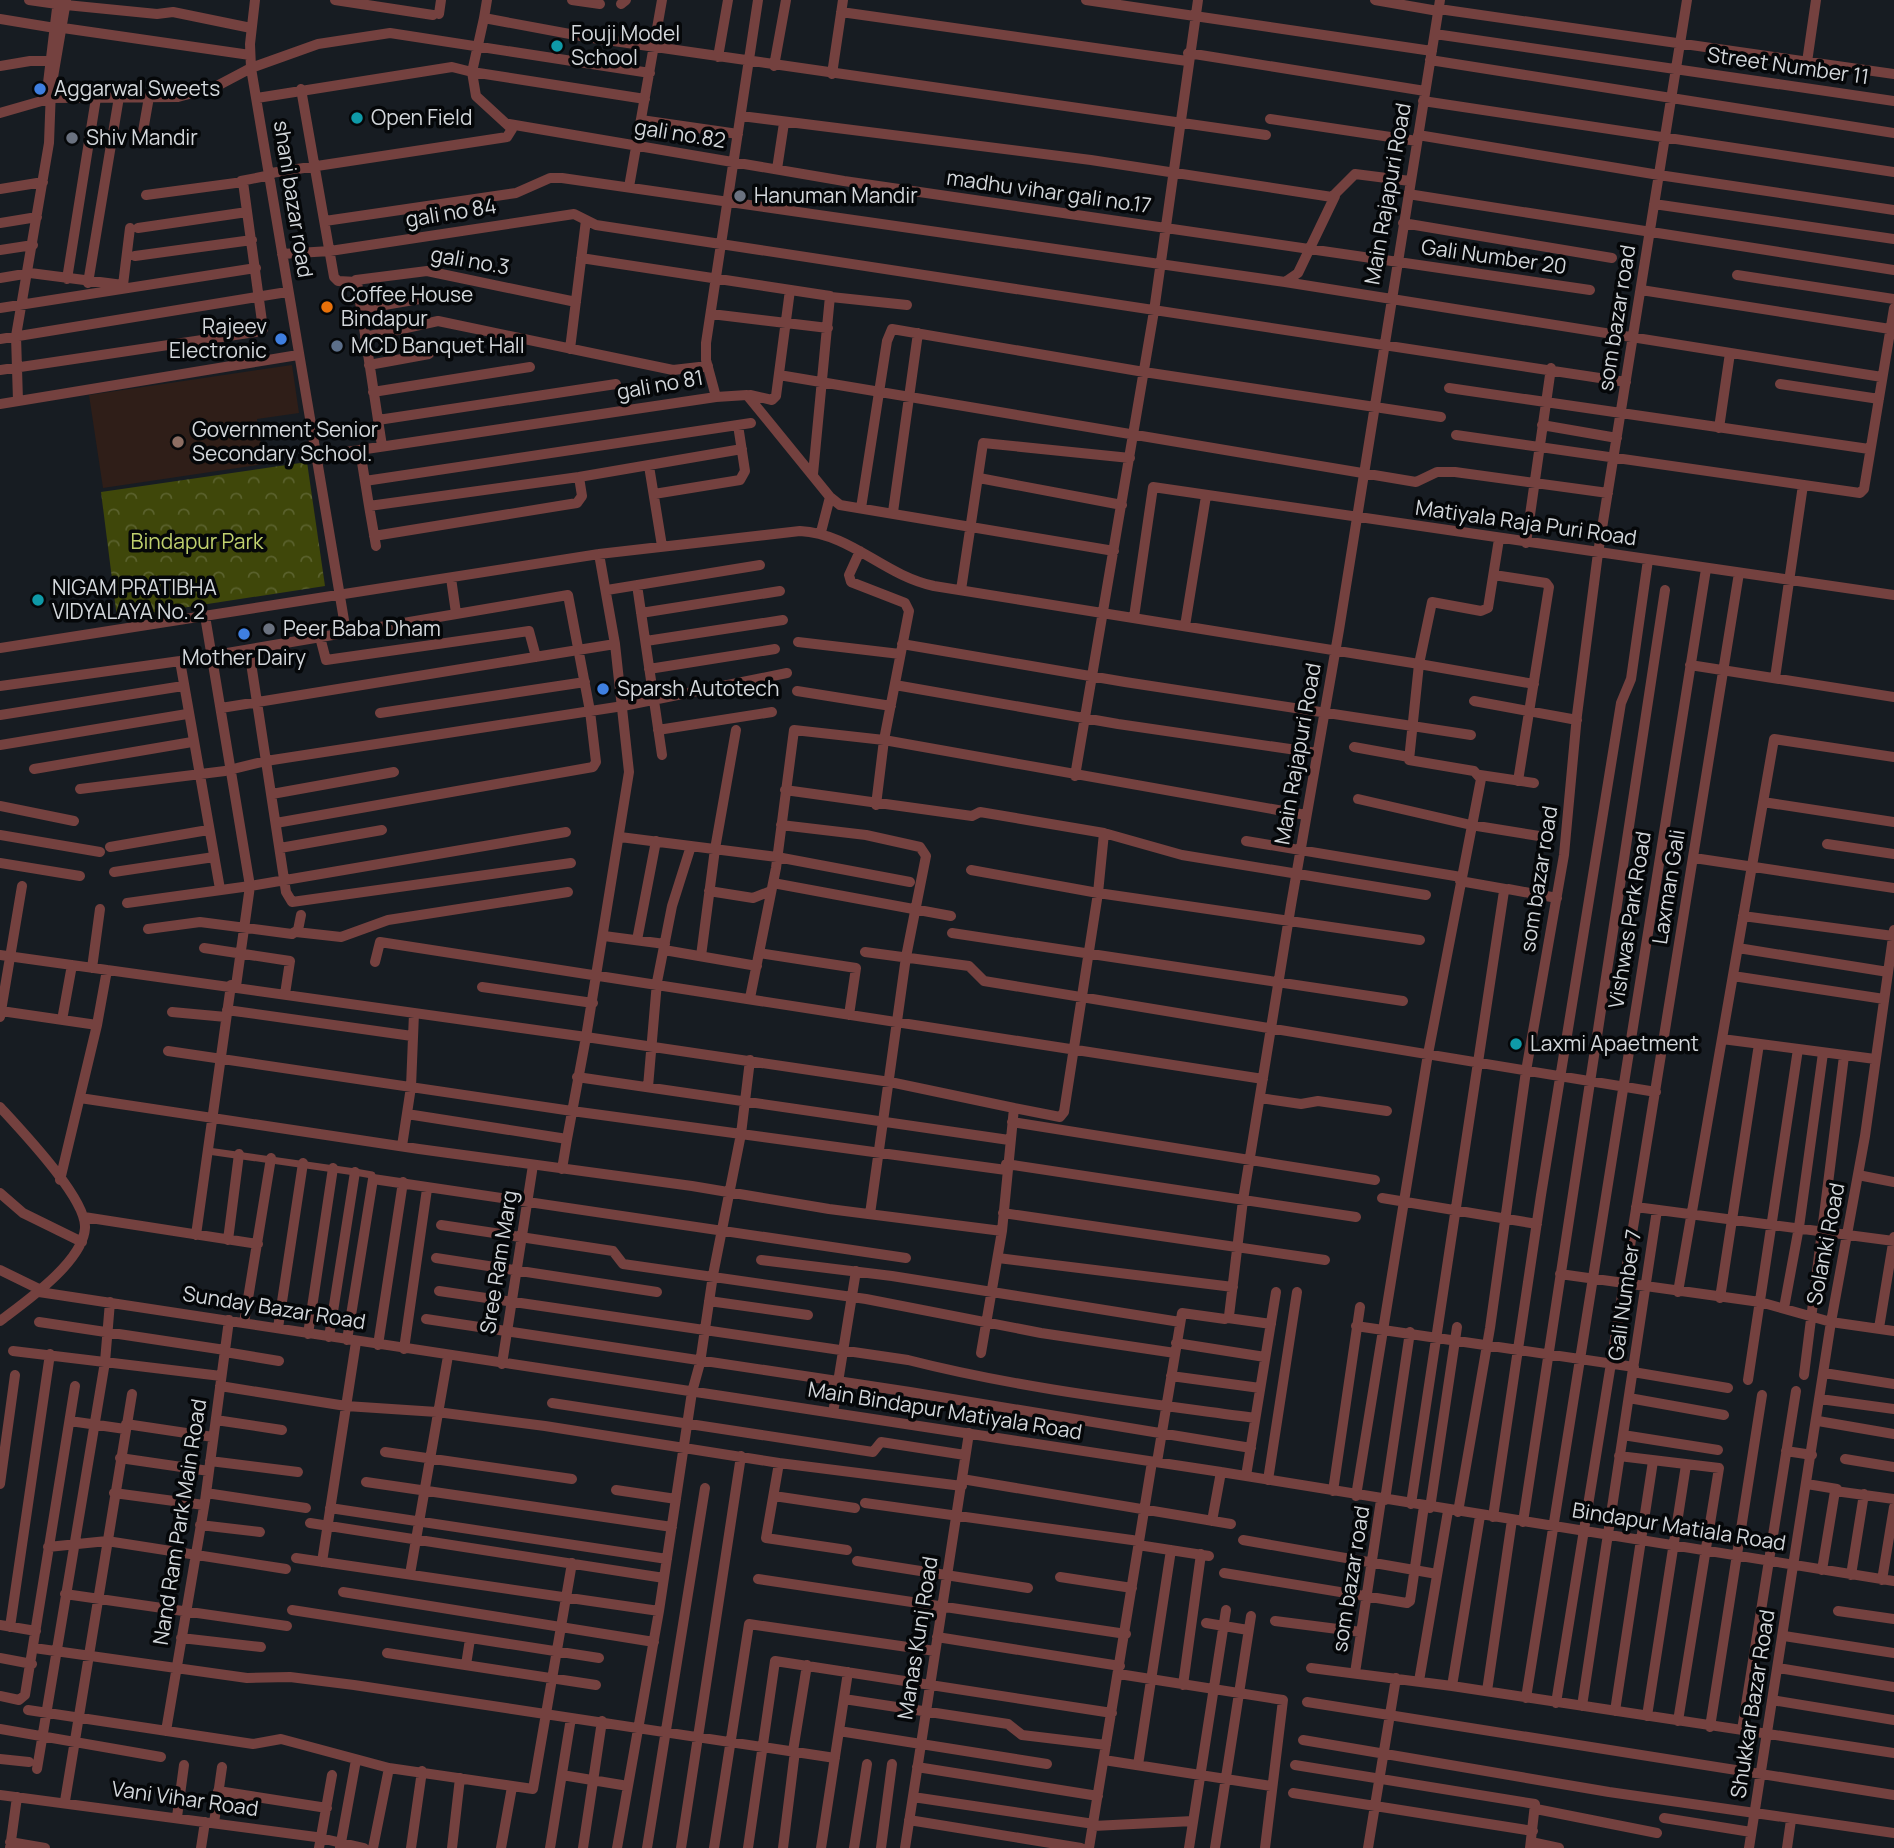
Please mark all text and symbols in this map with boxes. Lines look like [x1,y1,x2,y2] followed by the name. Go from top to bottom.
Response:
[571,19,680,71] place label: Fouji Model School
[549,38,565,54] marker: Fouji Model School
[1705,40,1871,90] street label: Street Number 11
[54,74,220,102] place label: Aggarwal Sweets
[32,81,48,97] marker: Aggarwal Sweets
[1357,101,1417,287] street label: Main Rajapuri Road
[371,103,472,131] place label: Open Field
[349,110,365,126] marker: Open Field
[633,112,728,154] street label: gali no.82
[268,118,320,279] street label: shani bazar road
[86,123,198,151] place label: Shiv Mandir
[64,130,80,146] marker: Shiv Mandir
[945,163,1153,219] street label: madhu vihar gali no.17
[754,181,918,209] place label: Hanuman Mandir
[732,188,748,204] marker: Hanuman Mandir
[403,191,498,233] street label: gali no 84
[1420,232,1569,280] street label: Gali Number 20
[429,239,512,281] street label: gali no.3
[1591,243,1641,393] street label: som bazar road
[341,280,473,332] place label: Coffee House Bindapur
[319,299,335,315] marker: Coffee House Bindapur
[169,312,267,364] place label: Rajeev Electronic
[273,331,289,347] marker: Rajeev Electronic
[351,331,525,359] place label: MCD Banquet Hall
[329,338,345,354] marker: MCD Banquet Hall
[614,363,705,405] street label: gali no 81
[192,415,379,467] place label: Government Senior Secondary School.
[170,434,186,450] marker: Government Senior Secondary School.
[1414,493,1639,551] street label: Matiyala Raja Puri Road
[131,527,264,555] park label: Bindapur Park
[52,573,217,625] place label: NIGAM PRATIBHA VIDYALAYA No. 2
[30,592,46,608] marker: NIGAM PRATIBHA VIDYALAYA No. 2
[283,614,441,642] place label: Peer Baba Dham
[261,621,277,637] marker: Peer Baba Dham
[236,626,252,642] marker: Mother Dairy
[182,643,306,671] place label: Mother Dairy
[1267,661,1327,847] street label: Main Rajapuri Road
[617,674,779,702] place label: Sparsh Autotech
[595,681,611,697] marker: Sparsh Autotech
[1513,804,1563,954] street label: som bazar road
[1645,827,1691,946] street label: Laxman Gali
[1601,829,1657,1010] street label: Vishwas Park Road
[1530,1029,1699,1057] place label: Laxmi Apaetment
[1508,1036,1524,1052] marker: Laxmi Apaetment
[1799,1180,1851,1307] street label: Solanki Road
[473,1188,523,1336] street label: Sree Ram Marg
[1601,1227,1647,1362] street label: Gali Number 7
[181,1279,368,1335] street label: Sunday Bazar Road
[806,1374,1084,1446] street label: Main Bindapur Matiyala Road
[146,1397,212,1647] street label: Nand Ram Park Main Road
[1570,1495,1788,1557] street label: Bindapur Matiala Road
[1325,1504,1375,1654] street label: som bazar road
[890,1554,944,1721] street label: Manas Kunj Road
[1723,1608,1781,1800] street label: Shukkar Bazar Road
[110,1774,260,1822] street label: Vani Vihar Road

